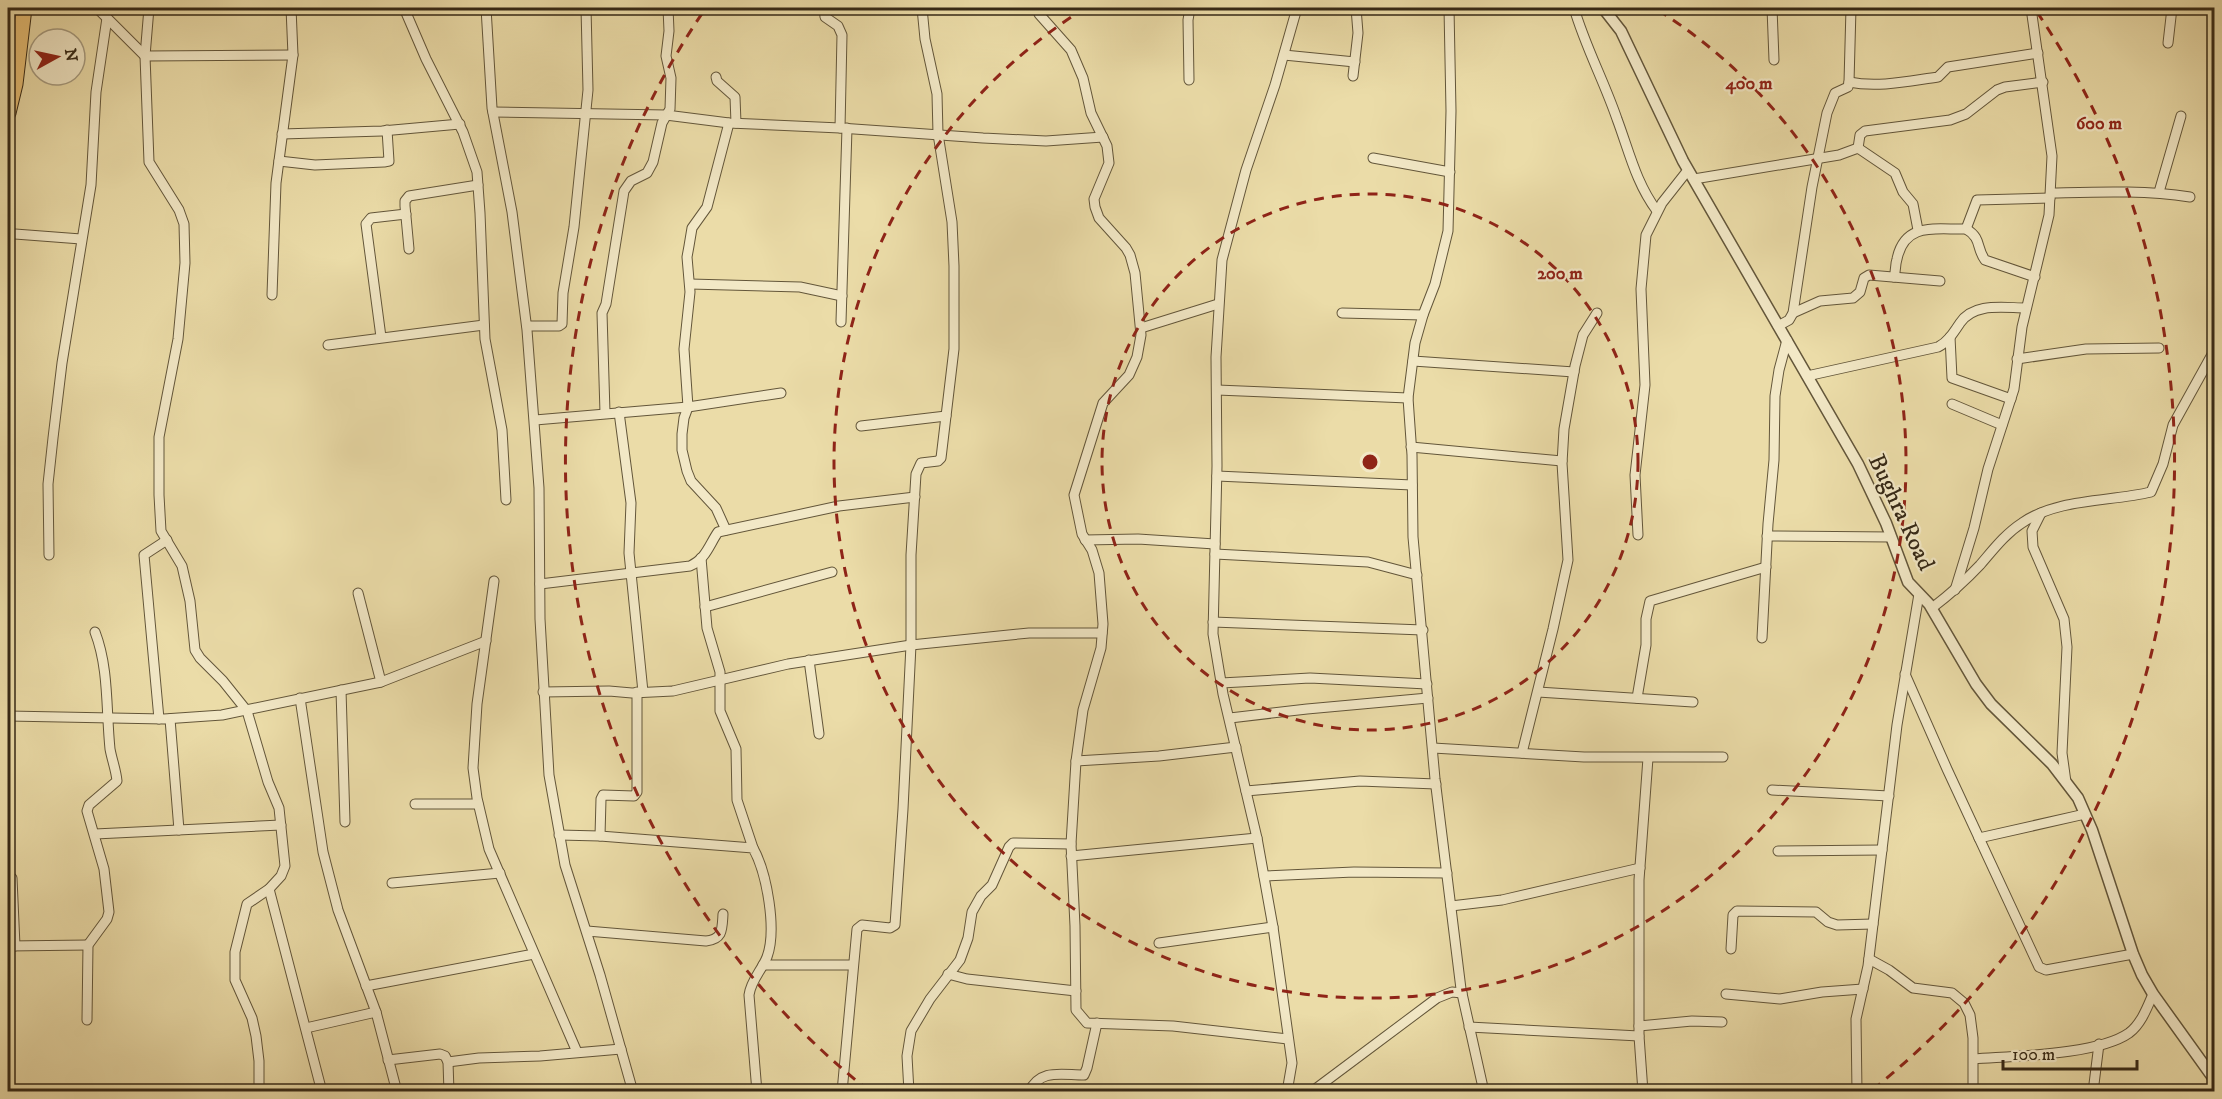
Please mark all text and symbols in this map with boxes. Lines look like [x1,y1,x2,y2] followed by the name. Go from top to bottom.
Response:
[27,27,87,87] north arrow
[60,47,82,63] text: N
[1724,73,1773,95] text: 400 m
[2076,113,2123,135] text: 600 m
[1537,263,1583,285] text: 200 m
[1861,449,1941,575] street label: Bughra Road
[1360,452,1380,472] centre of rings
[2003,1033,2136,1071] scale bar
[2012,1044,2055,1066] text: 100 m

